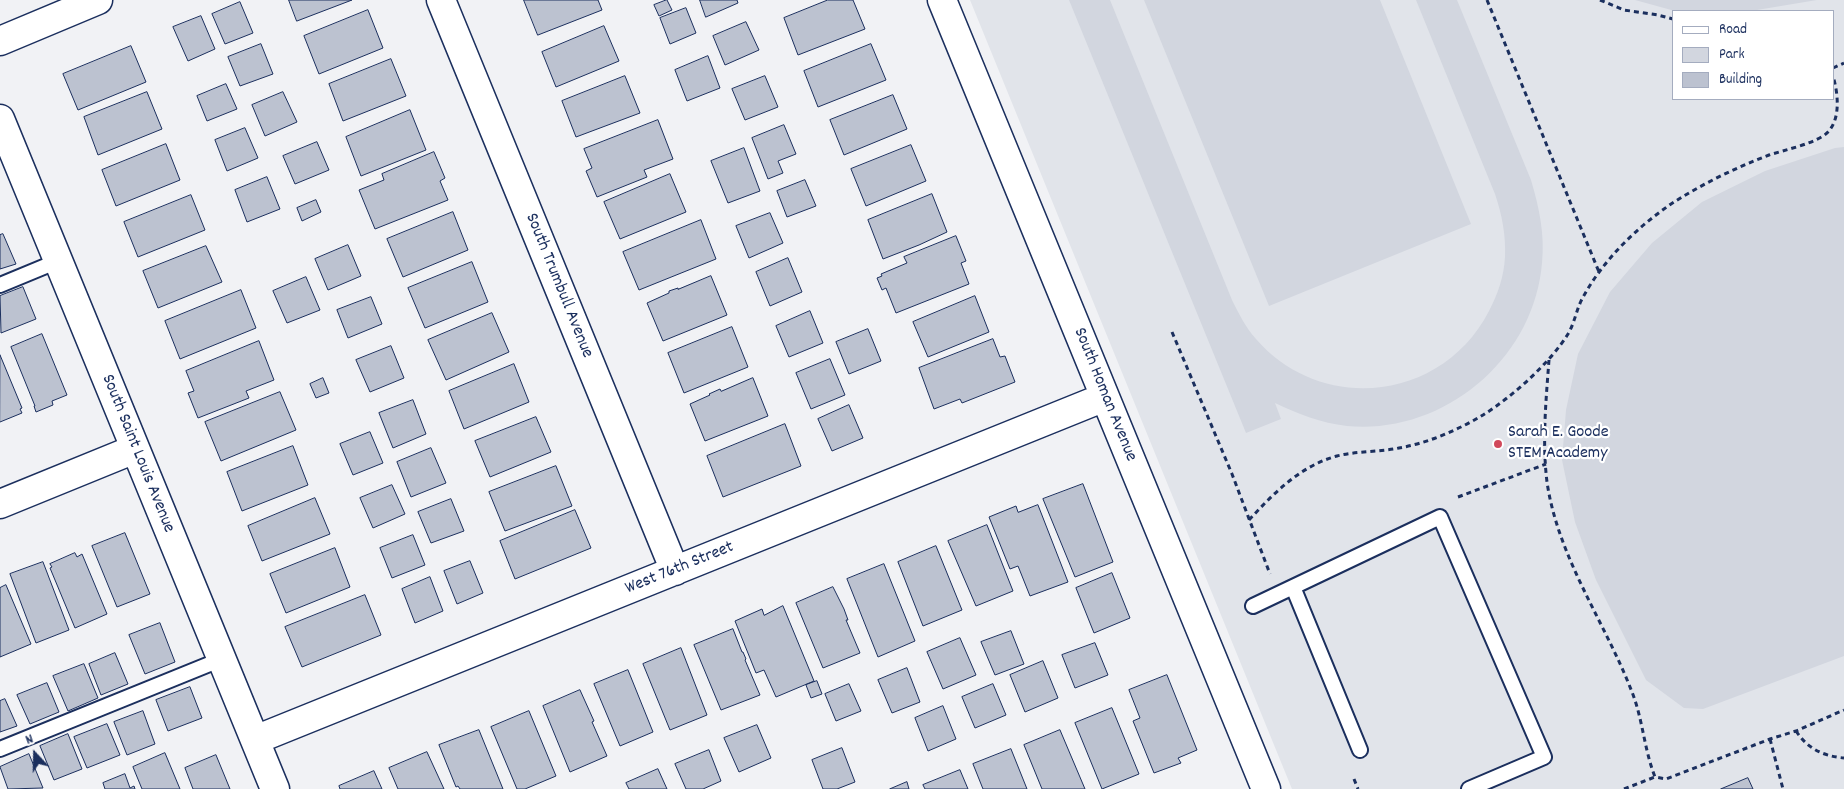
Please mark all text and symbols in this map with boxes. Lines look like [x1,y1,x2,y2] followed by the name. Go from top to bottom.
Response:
[1672,10,1834,100] legend
[1719,19,1747,41] text: Road
[1719,44,1745,66] text: Park
[1719,69,1762,91] text: Building
[519,210,597,362] street label: South Trumbull Avenue
[1067,325,1141,465] street label: South Homan Avenue
[95,372,179,536] street label: South Saint Louis Avenue
[1508,423,1609,466] place label: Sarah E. Goode STEM Academy
[1492,438,1504,450] marker: Sarah E. Goode STEM Academy
[623,537,737,601] street label: West 76th Street
[10,729,60,779] north arrow
[23,729,36,751] text: N

